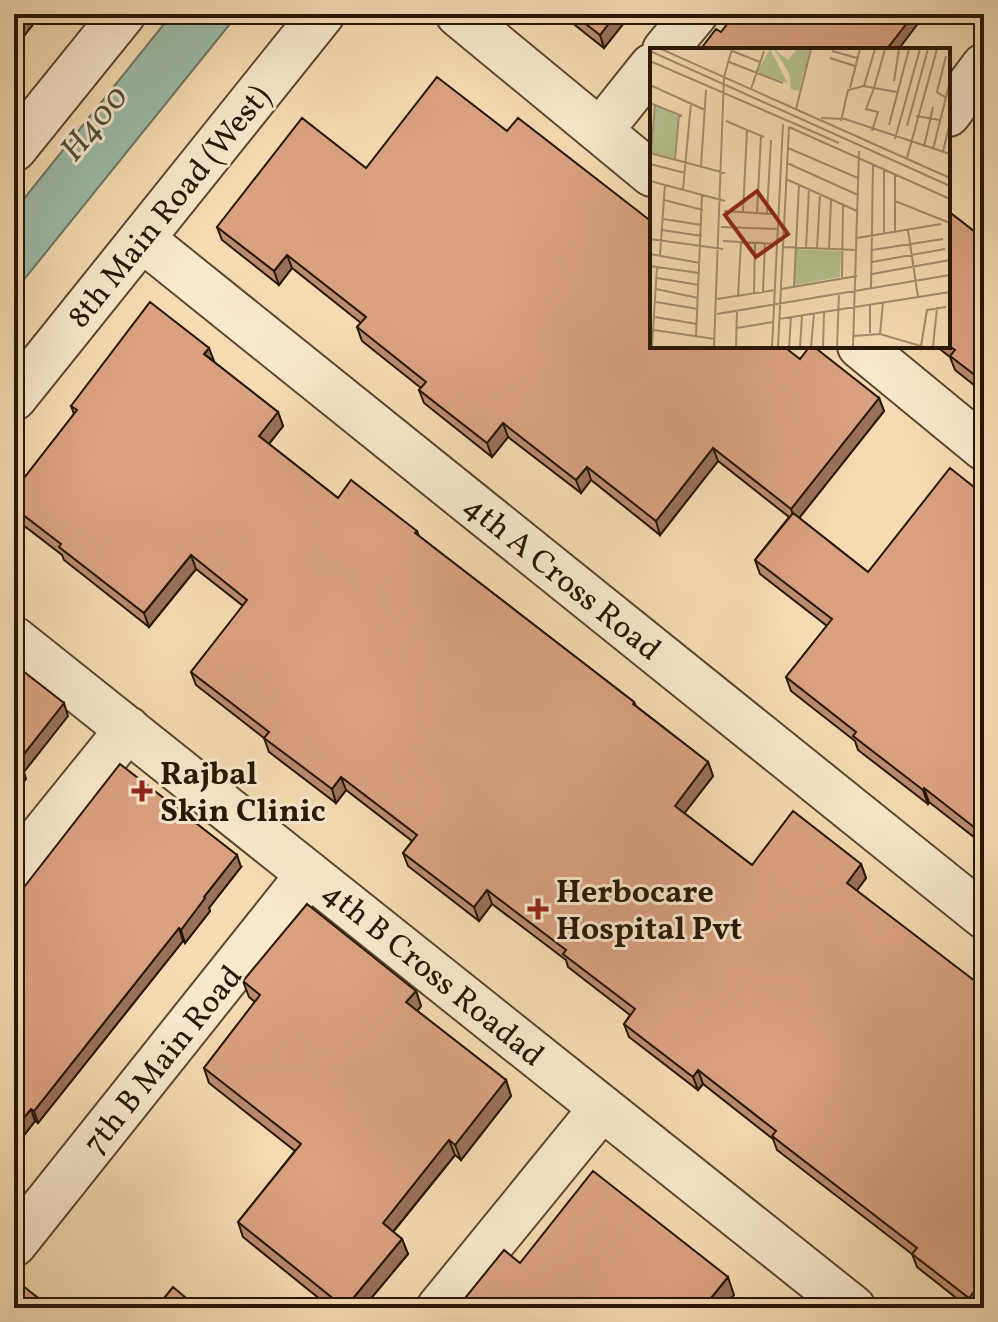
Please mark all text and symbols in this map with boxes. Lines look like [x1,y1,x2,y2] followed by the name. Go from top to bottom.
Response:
[650,48,950,348] inset map
[50,76,141,172] water label: H400
[59,77,282,339] street label: 8th Main Road (West)
[453,486,669,673] street label: 4th A Cross Road
[160,754,326,835] place label: Rajbal Skin Clinic
[131,780,153,802] marker: Rajbal Skin Clinic
[312,872,552,1078] street label: 4th B Cross Roadad
[556,872,742,953] place label: Herbocare Hospital Pvt
[527,898,549,920] marker: Herbocare Hospital Pvt
[74,957,254,1165] street label: 7th B Main Road

